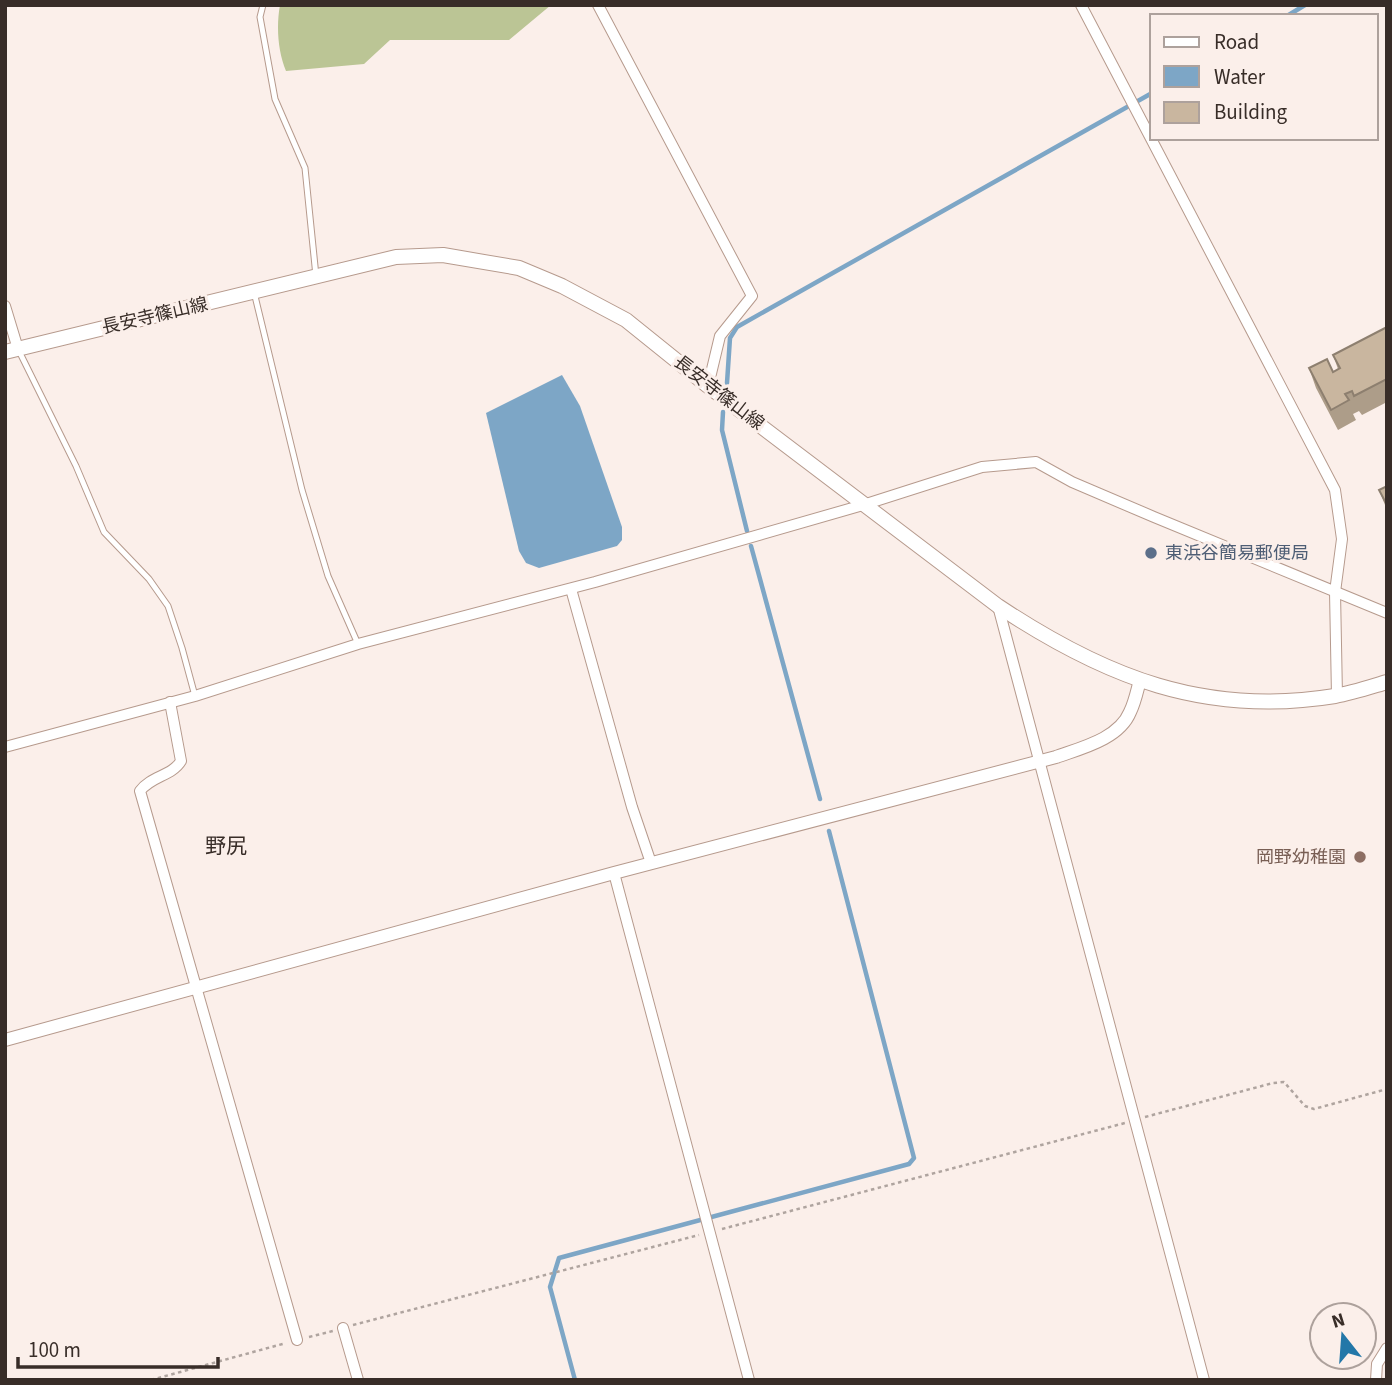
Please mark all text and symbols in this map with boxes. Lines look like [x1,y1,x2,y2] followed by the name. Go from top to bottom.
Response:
[1150,14,1378,140] legend
[1214,27,1259,57] text: Road
[1214,62,1266,92] text: Water
[1214,97,1288,127] text: Building
[100,292,210,340] street label: 長安寺篠山線
[669,350,769,436] street label: 長安寺篠山線
[1165,541,1309,566] place label: 東浜谷簡易郵便局
[1143,545,1159,561] marker: 東浜谷簡易郵便局
[205,831,247,861] district label: 野尻
[1256,845,1346,870] place label: 岡野幼稚園
[1352,849,1368,865] marker: 岡野幼稚園
[1308,1301,1378,1371] north arrow
[1328,1306,1348,1336] text: N
[18,1326,217,1370] scale bar
[28,1335,81,1365] text: 100 m

